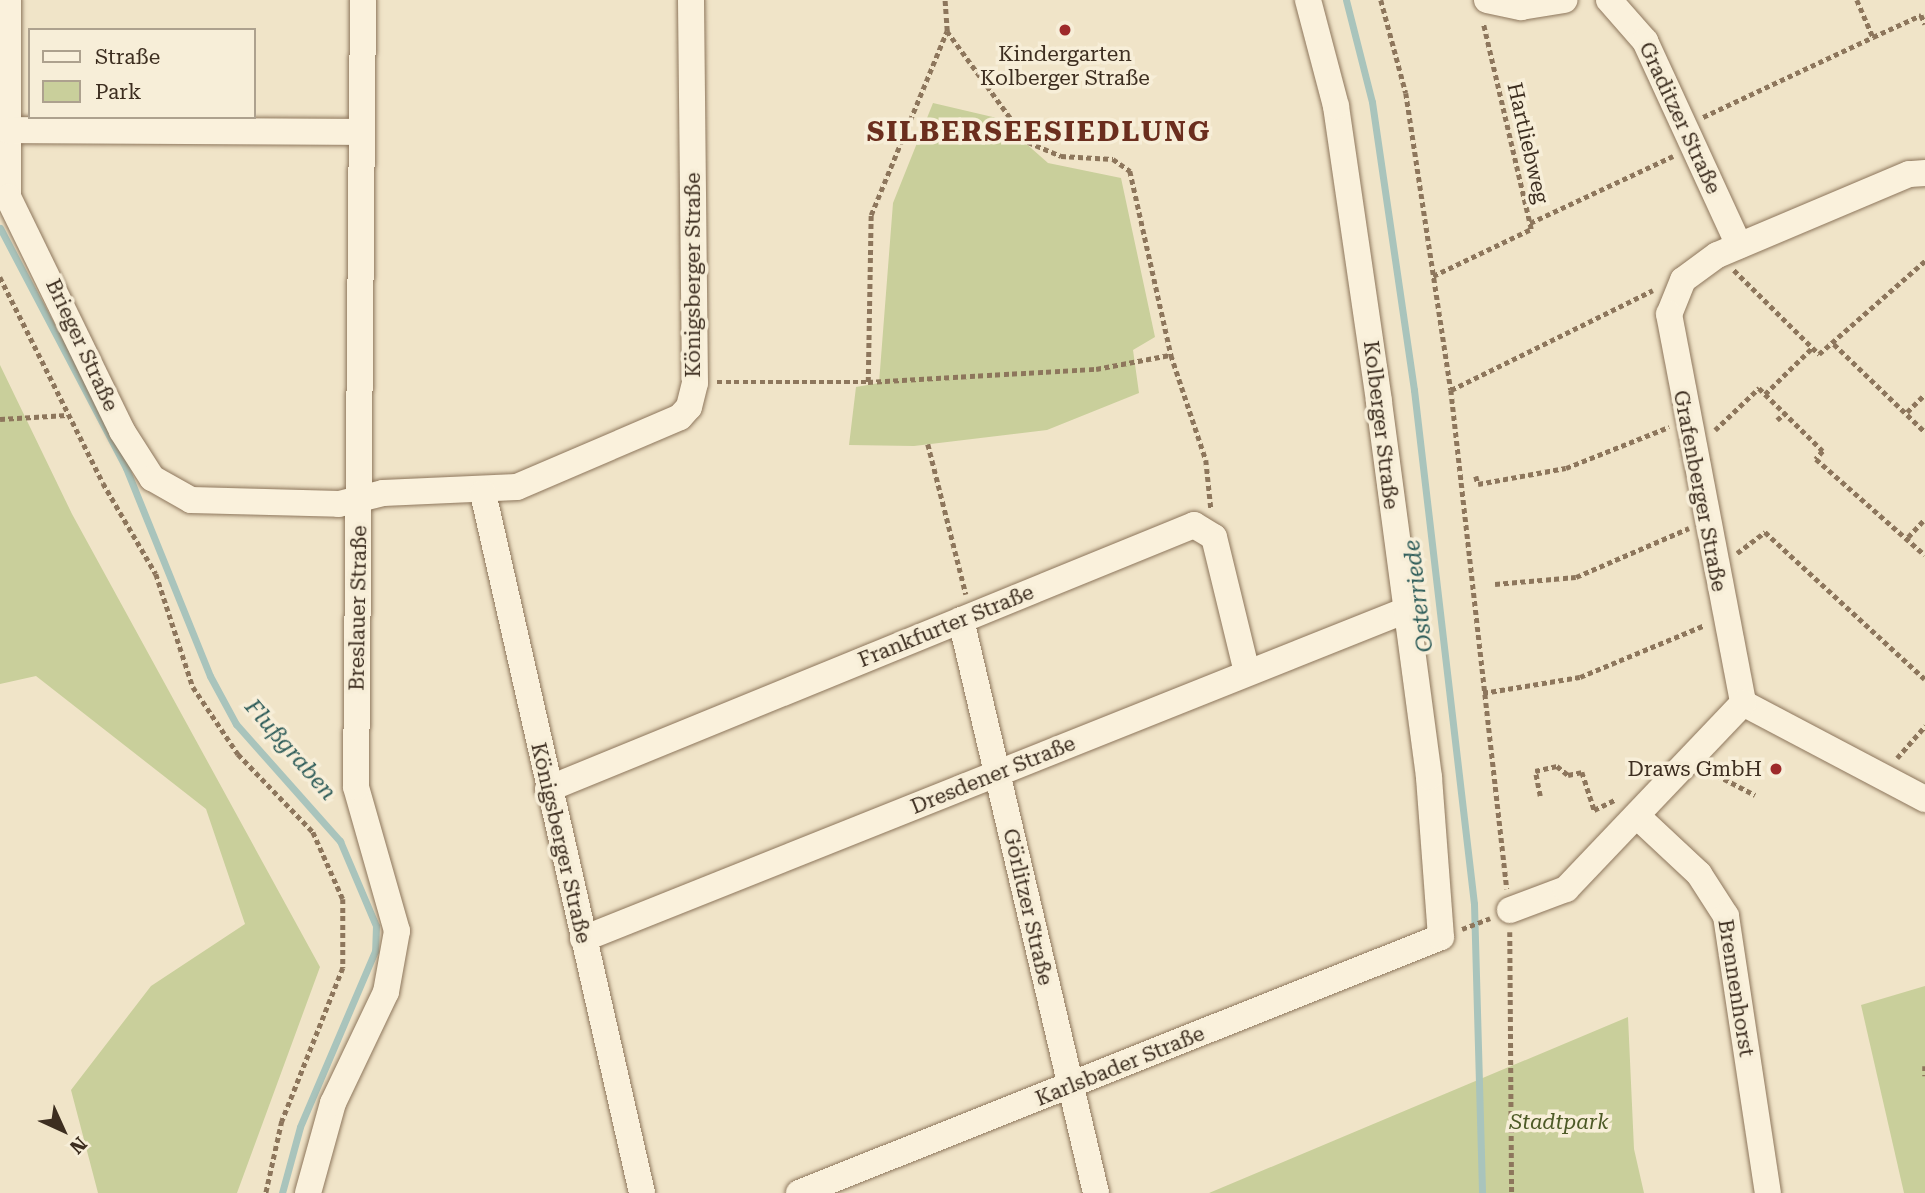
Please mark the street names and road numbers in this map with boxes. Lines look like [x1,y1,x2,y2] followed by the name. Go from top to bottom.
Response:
[1634,38,1726,198] street label: Graditzer Straße
[1502,80,1554,206] street label: Hartliebweg
[680,172,706,378] street label: Königsberger Straße
[40,275,124,415] street label: Brieger Straße
[1358,339,1404,511] street label: Kolberger Straße
[1668,388,1732,594] street label: Grafenberger Straße
[344,525,372,691] street label: Breslauer Straße
[855,579,1037,673] street label: Frankfurter Straße
[907,730,1079,820] street label: Dresdener Straße
[526,740,596,946] street label: Königsberger Straße
[998,826,1058,988] street label: Görlitzer Straße
[1713,918,1759,1058] street label: Brennenhorst
[1032,1021,1208,1111] street label: Karlsbader Straße

